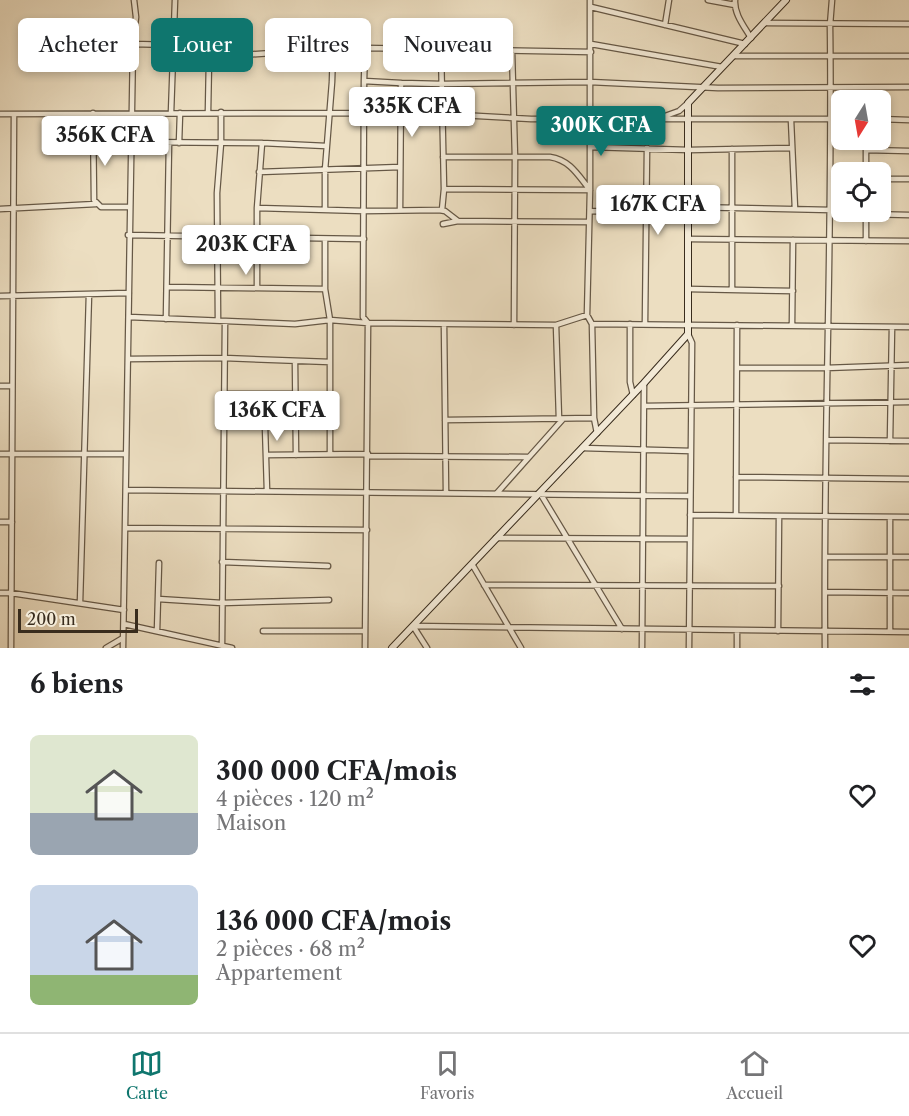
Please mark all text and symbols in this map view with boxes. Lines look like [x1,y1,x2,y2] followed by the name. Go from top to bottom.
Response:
[18,18,139,72] chip: Acheter
[151,18,253,72] chip: Louer
[265,18,371,72] chip: Filtres
[383,18,513,72] chip: Nouveau
[350,87,474,138] pin: 335K CFA
[831,90,891,150] north arrow
[831,90,891,222] map controls
[363,94,461,118] text: 335K CFA
[539,106,663,157] pin: 300K CFA
[550,113,652,137] text: 300K CFA
[43,116,167,167] pin: 356K CFA
[56,123,154,147] text: 356K CFA
[831,162,891,222] button: locate
[596,185,720,236] pin: 167K CFA
[610,192,706,216] text: 167K CFA
[184,225,308,276] pin: 203K CFA
[196,232,296,256] text: 203K CFA
[215,391,339,442] pin: 136K CFA
[229,398,325,422] text: 136K CFA
[18,606,138,634] scale bar
[27,609,76,629] text: 200 m
[30,668,124,700] text: 6 biens
[846,668,879,701] icon: filters
[216,755,457,787] text: 300 000 CFA/mois
[78,759,150,831] icon: home
[846,779,879,812] icon: heart
[216,787,374,811] text: 4 pièces · 120 m²
[216,811,286,835] text: Maison
[216,905,451,937] text: 136 000 CFA/mois
[78,909,150,981] icon: home
[846,929,879,962] icon: heart
[216,937,365,961] text: 2 pièces · 68 m²
[216,961,342,985] text: Appartement
[126,1047,168,1103] tab: Carte
[420,1047,474,1103] tab: Favoris
[726,1047,783,1103] tab: Accueil

